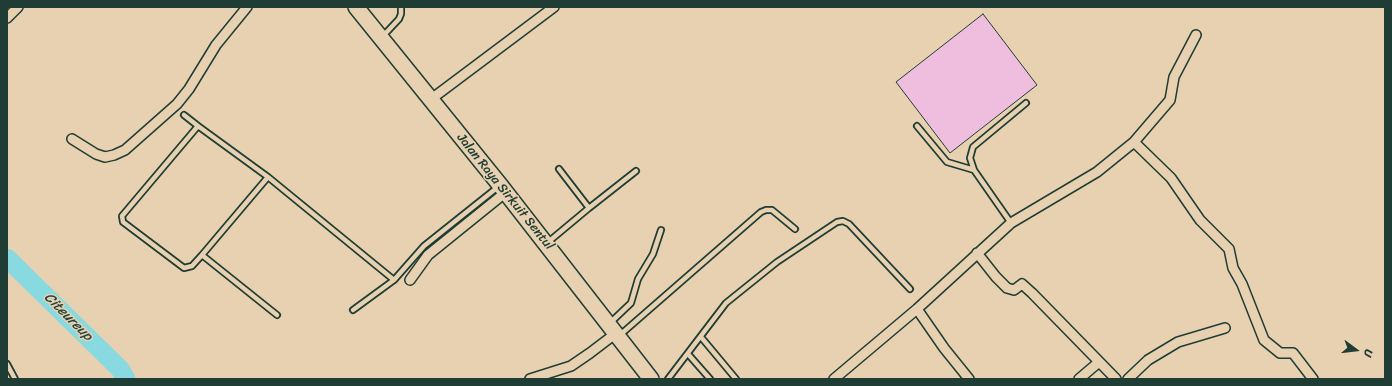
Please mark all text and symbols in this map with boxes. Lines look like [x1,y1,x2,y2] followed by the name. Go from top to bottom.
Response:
[453,130,557,254] street label: Jalan Raya Sirkuit Sentul
[40,289,96,345] water label: Citeureup
[1336,330,1376,370] north arrow
[1358,347,1378,359] text: U

